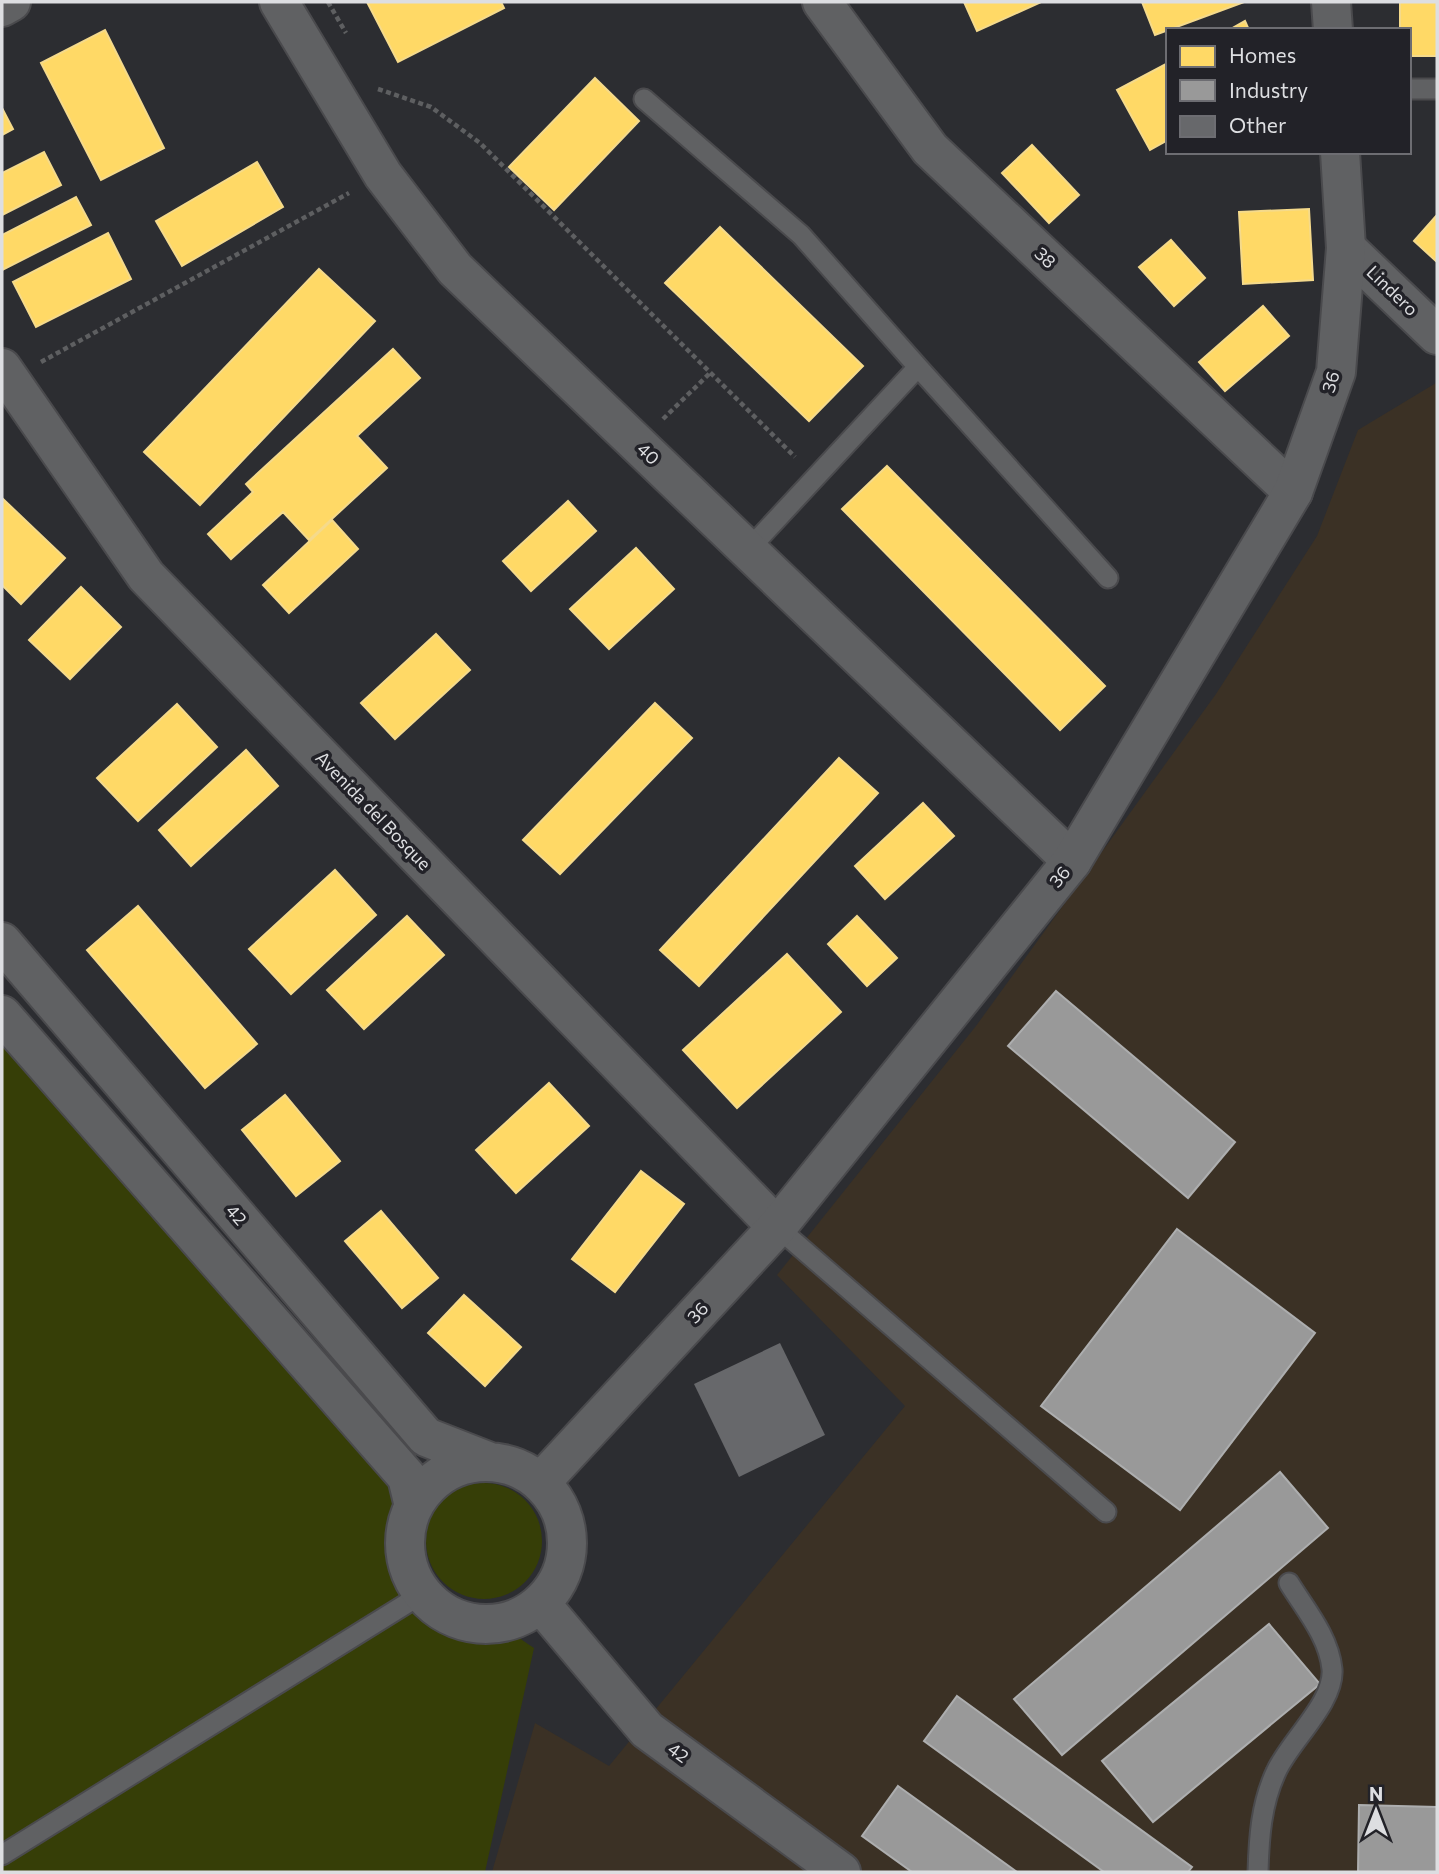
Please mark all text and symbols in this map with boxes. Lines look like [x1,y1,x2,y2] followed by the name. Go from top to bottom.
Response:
[1166,28,1411,154] legend
[1229,42,1296,67] text: Homes
[1229,77,1308,102] text: Industry
[1229,112,1286,137] text: Other
[1030,242,1061,273] street label: 38
[1362,261,1423,320] street label: Lindero
[1316,368,1344,395] street label: 36
[633,438,664,469] street label: 40
[311,746,436,874] street label: Avenida del Bosque
[1044,861,1074,892] street label: 36
[222,1199,252,1229] street label: 42
[682,1297,713,1328] street label: 36
[664,1737,693,1767] street label: 42
[1341,1776,1411,1846] north arrow
[1369,1782,1383,1805] text: N

